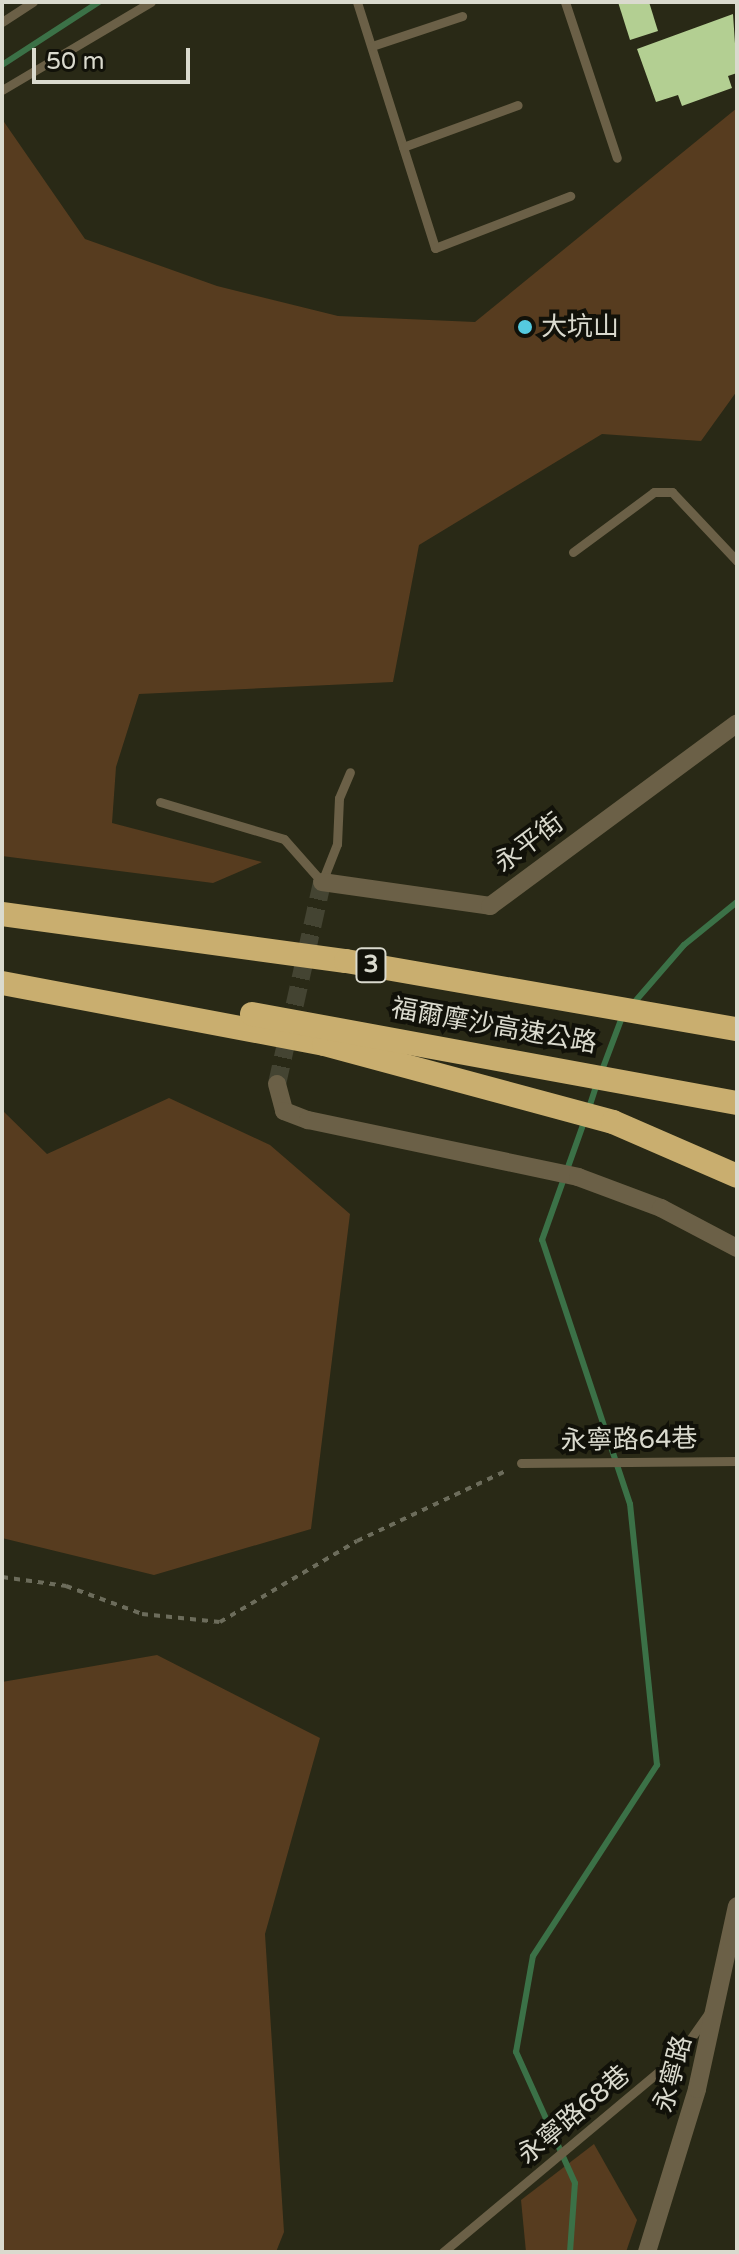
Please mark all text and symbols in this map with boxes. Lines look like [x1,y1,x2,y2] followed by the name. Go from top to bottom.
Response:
[36,32,194,82] scale bar
[46,47,104,76] text: 50 m
[541,311,619,343] place label: 大坑山
[516,318,534,336] marker: 大坑山
[488,807,570,879] street label: 永平街
[355,945,387,985] road number: 3
[389,993,599,1059] street label: 福爾摩沙高速公路
[560,1423,698,1457] street label: 永寧路64巷
[648,2032,698,2116] street label: 永寧路
[512,2059,636,2171] street label: 永寧路68巷

